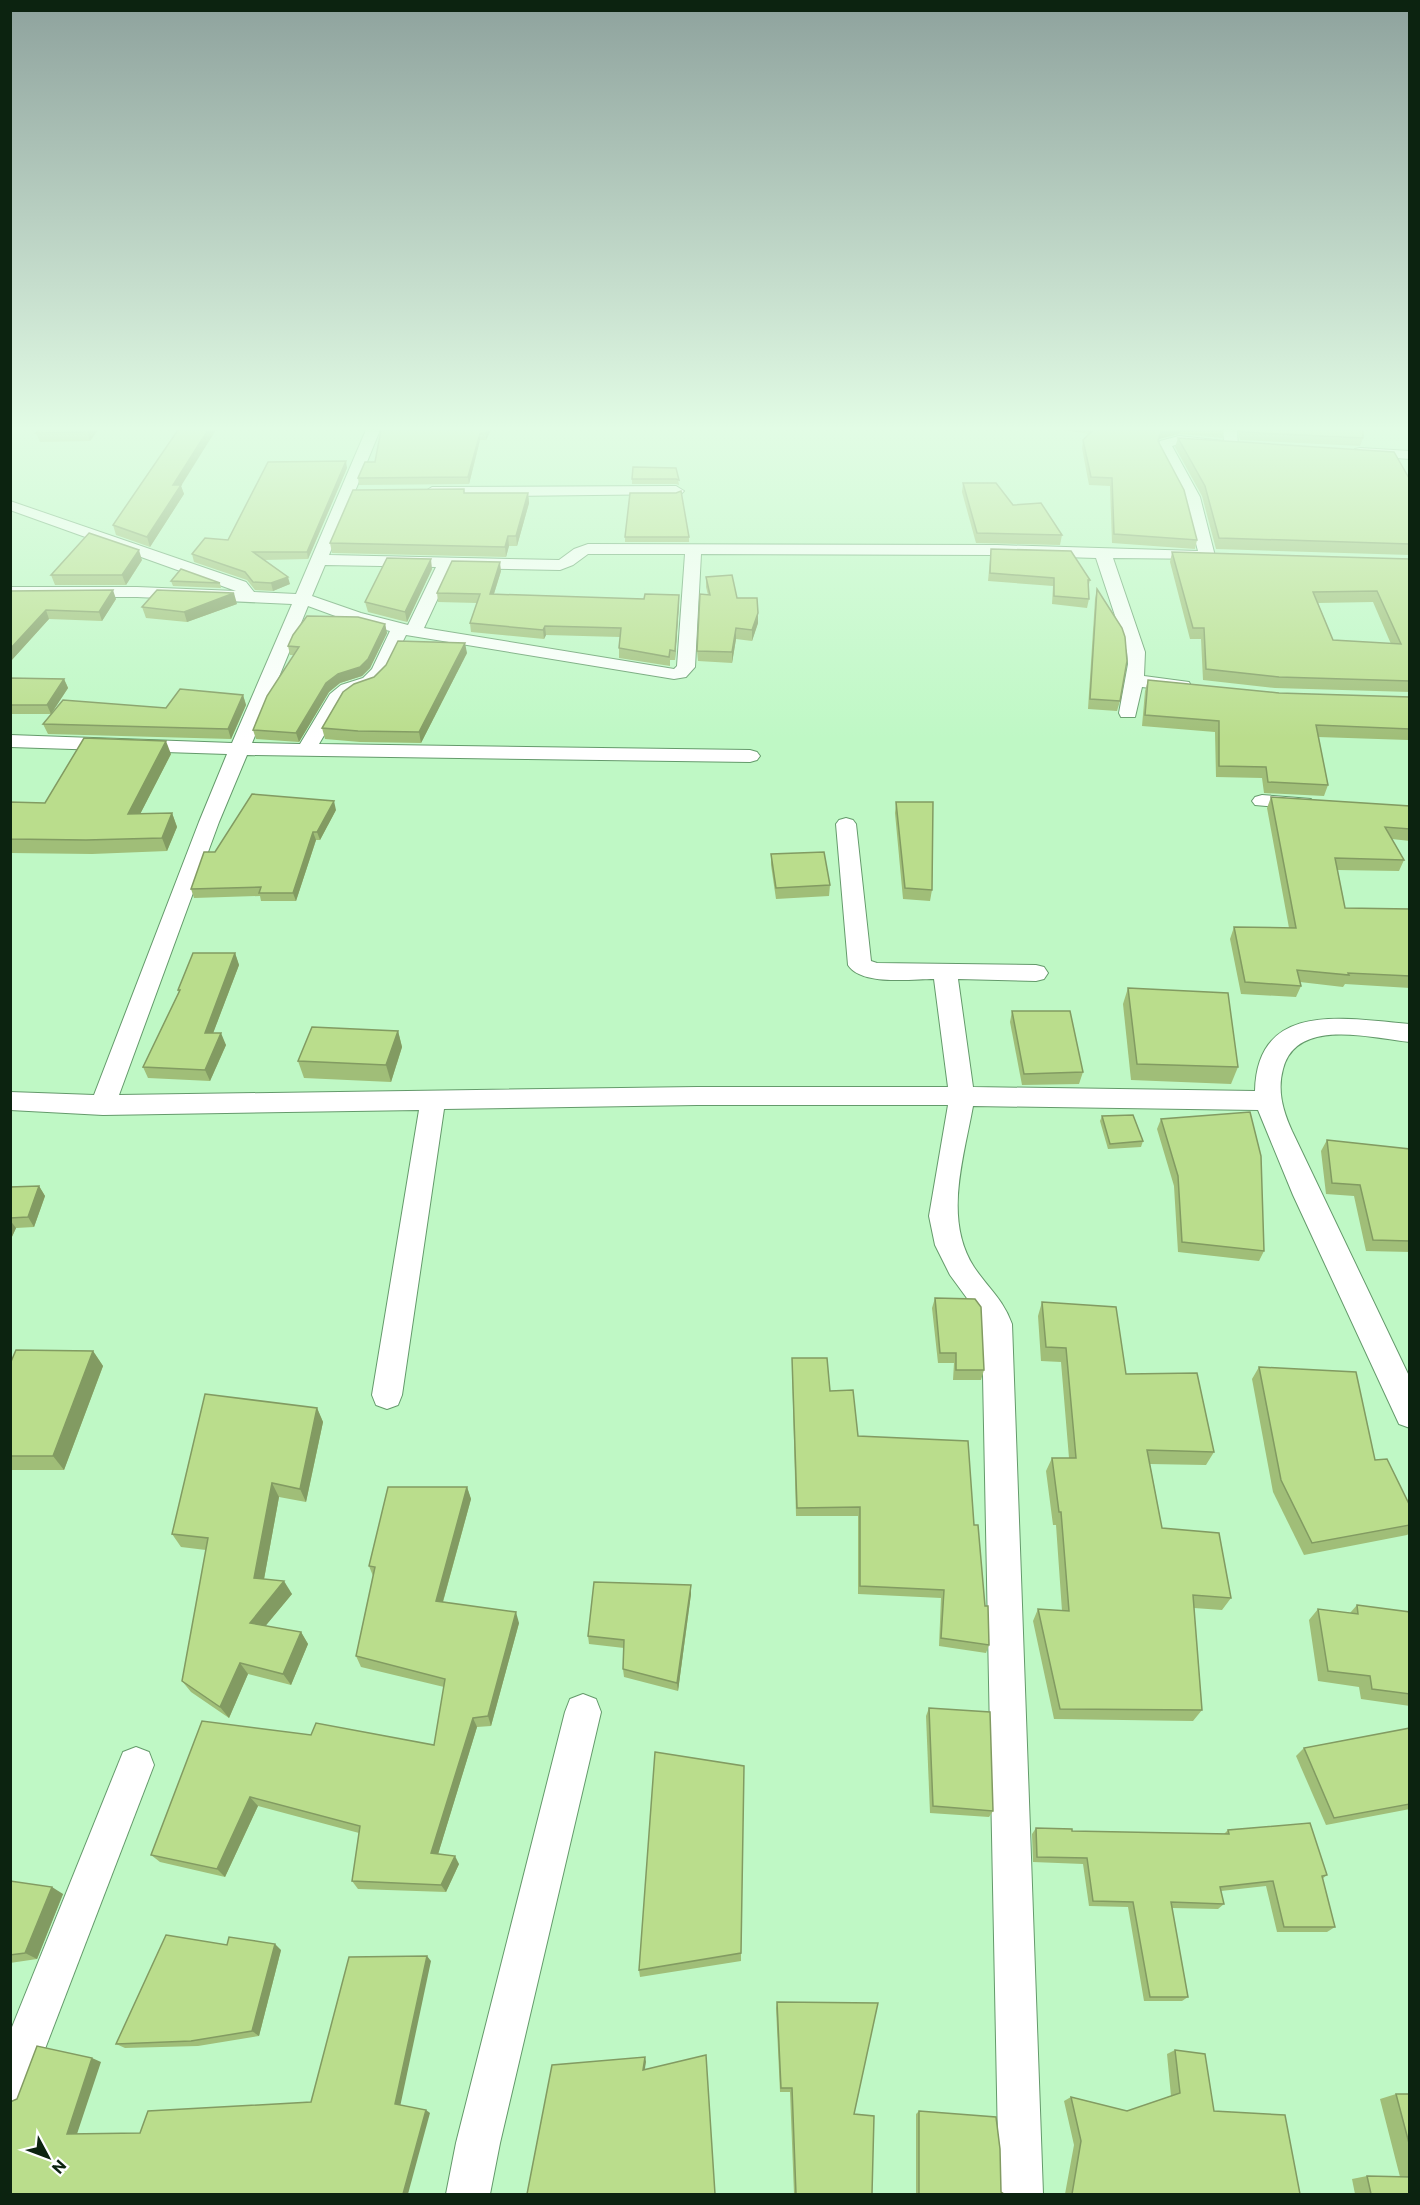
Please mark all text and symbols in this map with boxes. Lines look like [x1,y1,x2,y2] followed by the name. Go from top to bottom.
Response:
[18,2127,78,2187] north arrow
[49,2156,71,2178] text: N

